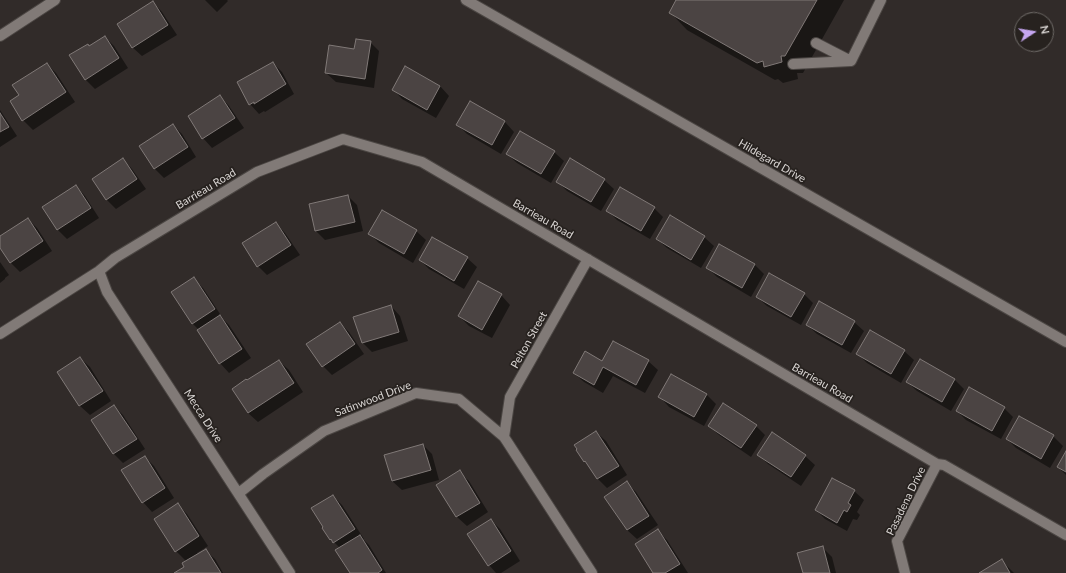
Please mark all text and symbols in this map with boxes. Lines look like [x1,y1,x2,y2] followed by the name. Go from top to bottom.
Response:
[1014,12,1054,52] north arrow
[1038,24,1052,35] text: N
[736,136,808,186] street label: Hildegard Drive
[174,166,238,212] street label: Barrieau Road
[510,196,576,242] street label: Barrieau Road
[508,309,550,371] street label: Pelton Street
[789,360,855,406] street label: Barrieau Road
[333,378,413,420] street label: Satinwood Drive
[181,387,225,445] street label: Mecca Drive
[884,465,928,537] street label: Pasadena Drive

